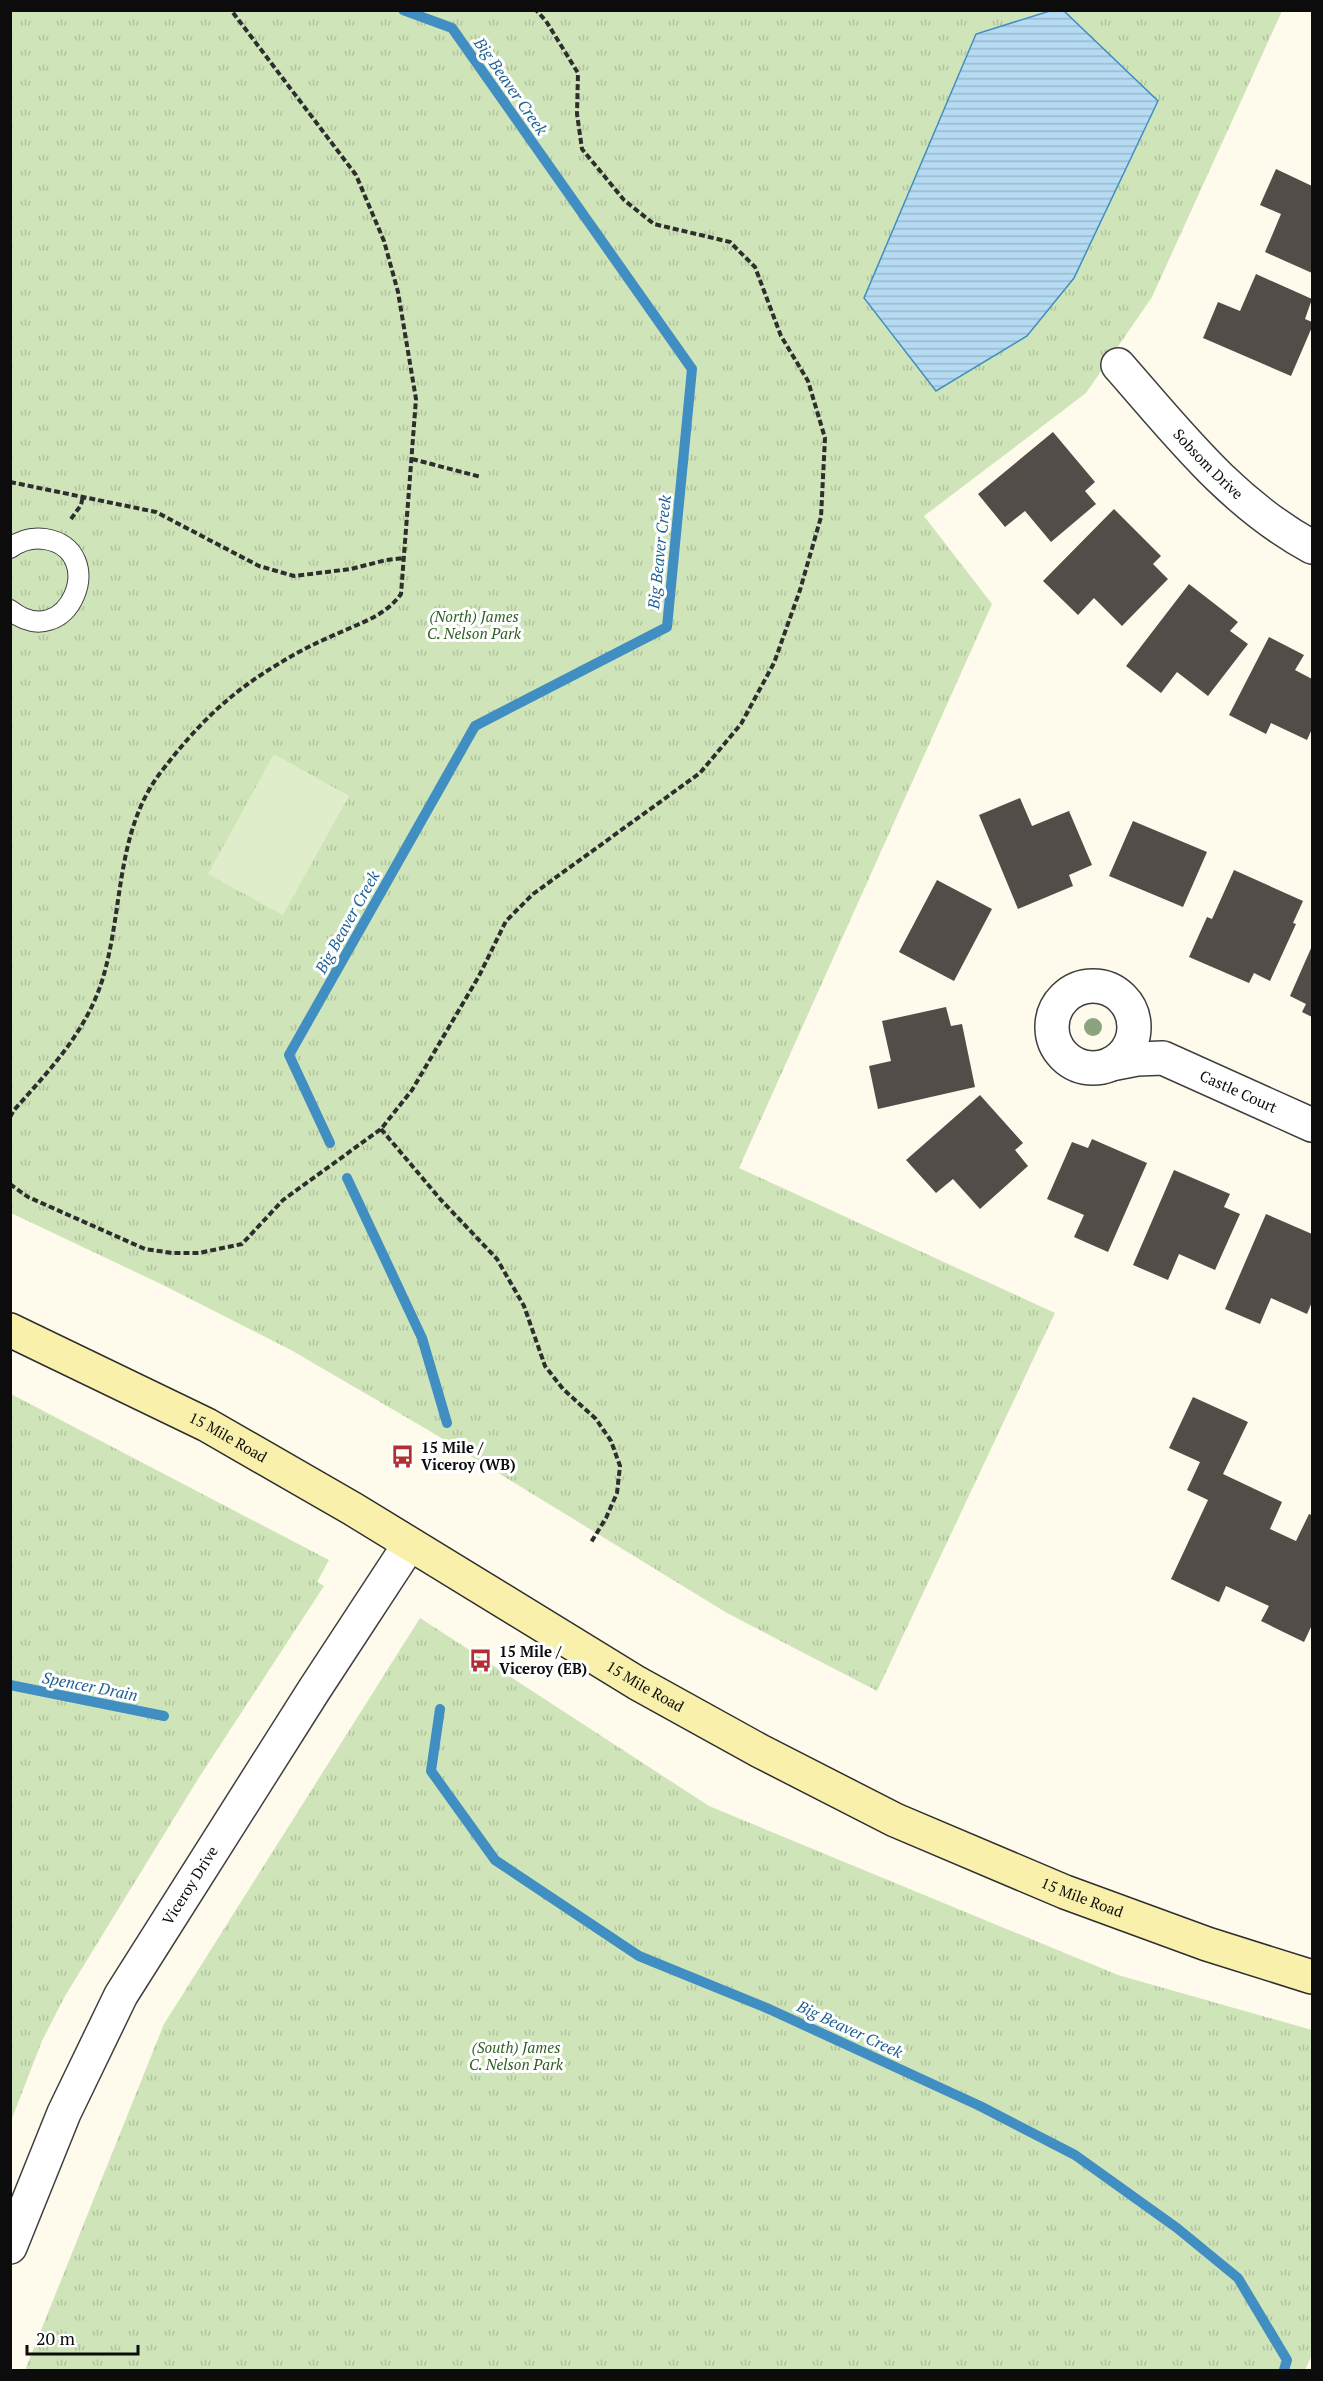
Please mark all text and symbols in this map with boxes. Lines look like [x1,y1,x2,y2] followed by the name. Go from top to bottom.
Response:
[469,32,553,139] water label: Big Beaver Creek
[1169,424,1248,503] street label: Sobsom Drive
[642,494,676,611] water label: Big Beaver Creek
[427,606,522,643] park label: (North) James C. Nelson Park
[309,866,384,978] water label: Big Beaver Creek
[1197,1065,1281,1117] street label: Castle Court
[186,1407,271,1466] street label: 15 Mile Road
[421,1437,516,1474] place label: 15 Mile / Viceroy (WB)
[390,1444,416,1470] bus stop icon: 15 Mile / Viceroy (WB)
[499,1641,587,1678] place label: 15 Mile / Viceroy (EB)
[468,1648,494,1674] bus stop icon: 15 Mile / Viceroy (EB)
[603,1656,688,1716] street label: 15 Mile Road
[40,1666,140,1706] water label: Spencer Drain
[157,1842,222,1928] street label: Viceroy Drive
[1038,1872,1126,1921] street label: 15 Mile Road
[793,1994,907,2063] water label: Big Beaver Creek
[469,2037,564,2074] park label: (South) James C. Nelson Park
[27,2318,138,2356] scale bar
[36,2326,76,2350] text: 20 m

